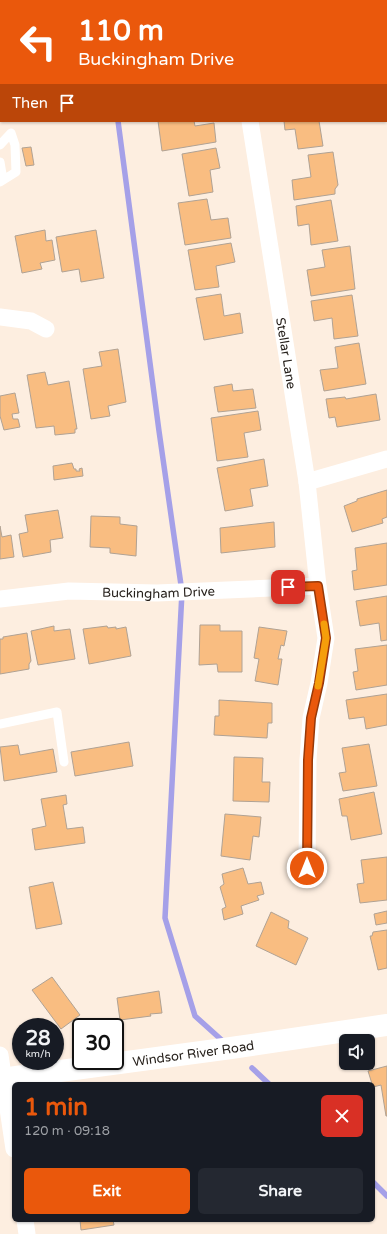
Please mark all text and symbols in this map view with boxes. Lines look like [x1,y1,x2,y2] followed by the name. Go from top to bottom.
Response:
[78,14,164,48] text: 110 m
[12,16,64,68] icon: left
[78,48,234,70] text: Buckingham Drive
[56,92,78,114] icon: arrive
[12,94,48,112] text: Then
[272,316,299,390] street label: Stellar Lane
[271,570,305,604] pin
[277,576,299,598] icon: arrive
[102,583,215,602] street label: Buckingham Drive
[286,847,328,889] position arrow
[72,1018,124,1070] speed limit sign: 30
[25,1027,51,1051] text: 28
[339,1034,375,1070] map controls
[339,1034,375,1070] button: sound
[132,1038,255,1070] street label: Windsor River Road
[25,1048,51,1060] text: km/h
[24,1093,88,1122] text: 1 min
[321,1095,363,1137] button: close
[24,1123,110,1139] text: 120 m · 09:18
[24,1168,190,1214] button: Exit
[198,1168,363,1214] button: Share

